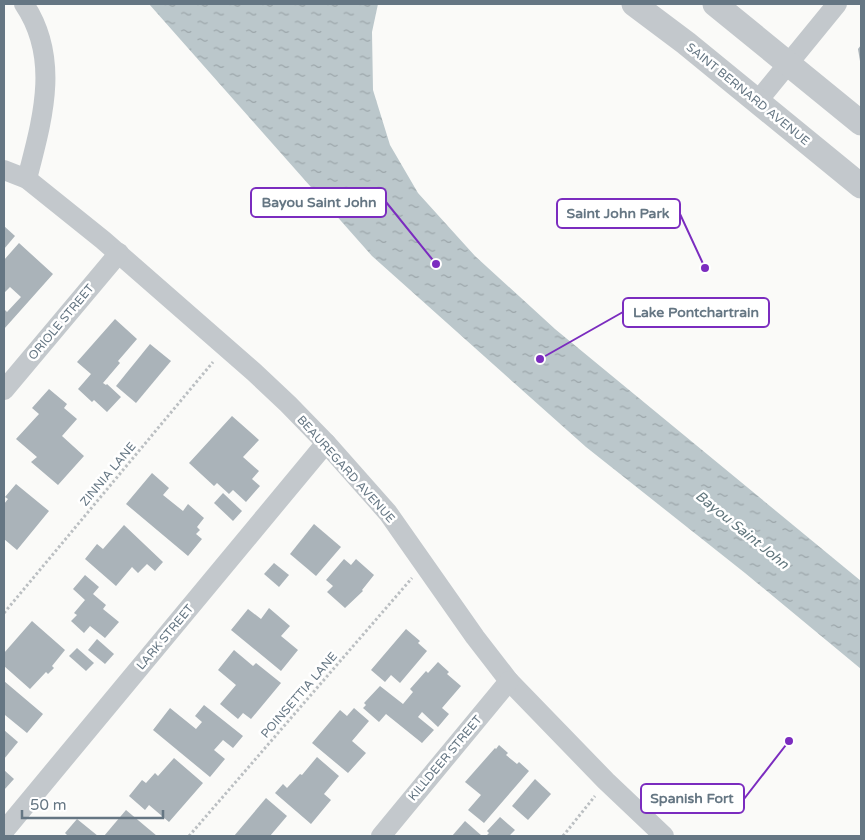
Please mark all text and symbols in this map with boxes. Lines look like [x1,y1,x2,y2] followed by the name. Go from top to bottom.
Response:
[684,40,813,148] street label: SAINT BERNARD AVENUE
[251,188,386,217] callout: Bayou Saint John
[262,194,376,211] text: Bayou Saint John
[557,199,680,228] callout: Saint John Park
[567,205,670,222] text: Saint John Park
[25,281,97,363] street label: ORIOLE STREET
[623,298,769,327] callout: Lake Pontchartrain
[633,304,759,321] text: Lake Pontchartrain
[294,413,398,526] street label: BEAUREGARD AVENUE
[77,439,139,509] street label: ZINNIA LANE
[692,487,792,573] water label: Bayou Saint John
[134,601,197,672] street label: LARK STREET
[258,649,340,741] street label: POINSETTIA LANE
[405,712,485,803] street label: KILLDEER STREET
[641,784,744,813] callout: Spanish Fort
[22,788,164,820] scale bar
[650,790,734,807] text: Spanish Fort
[30,796,67,814] text: 50 m

